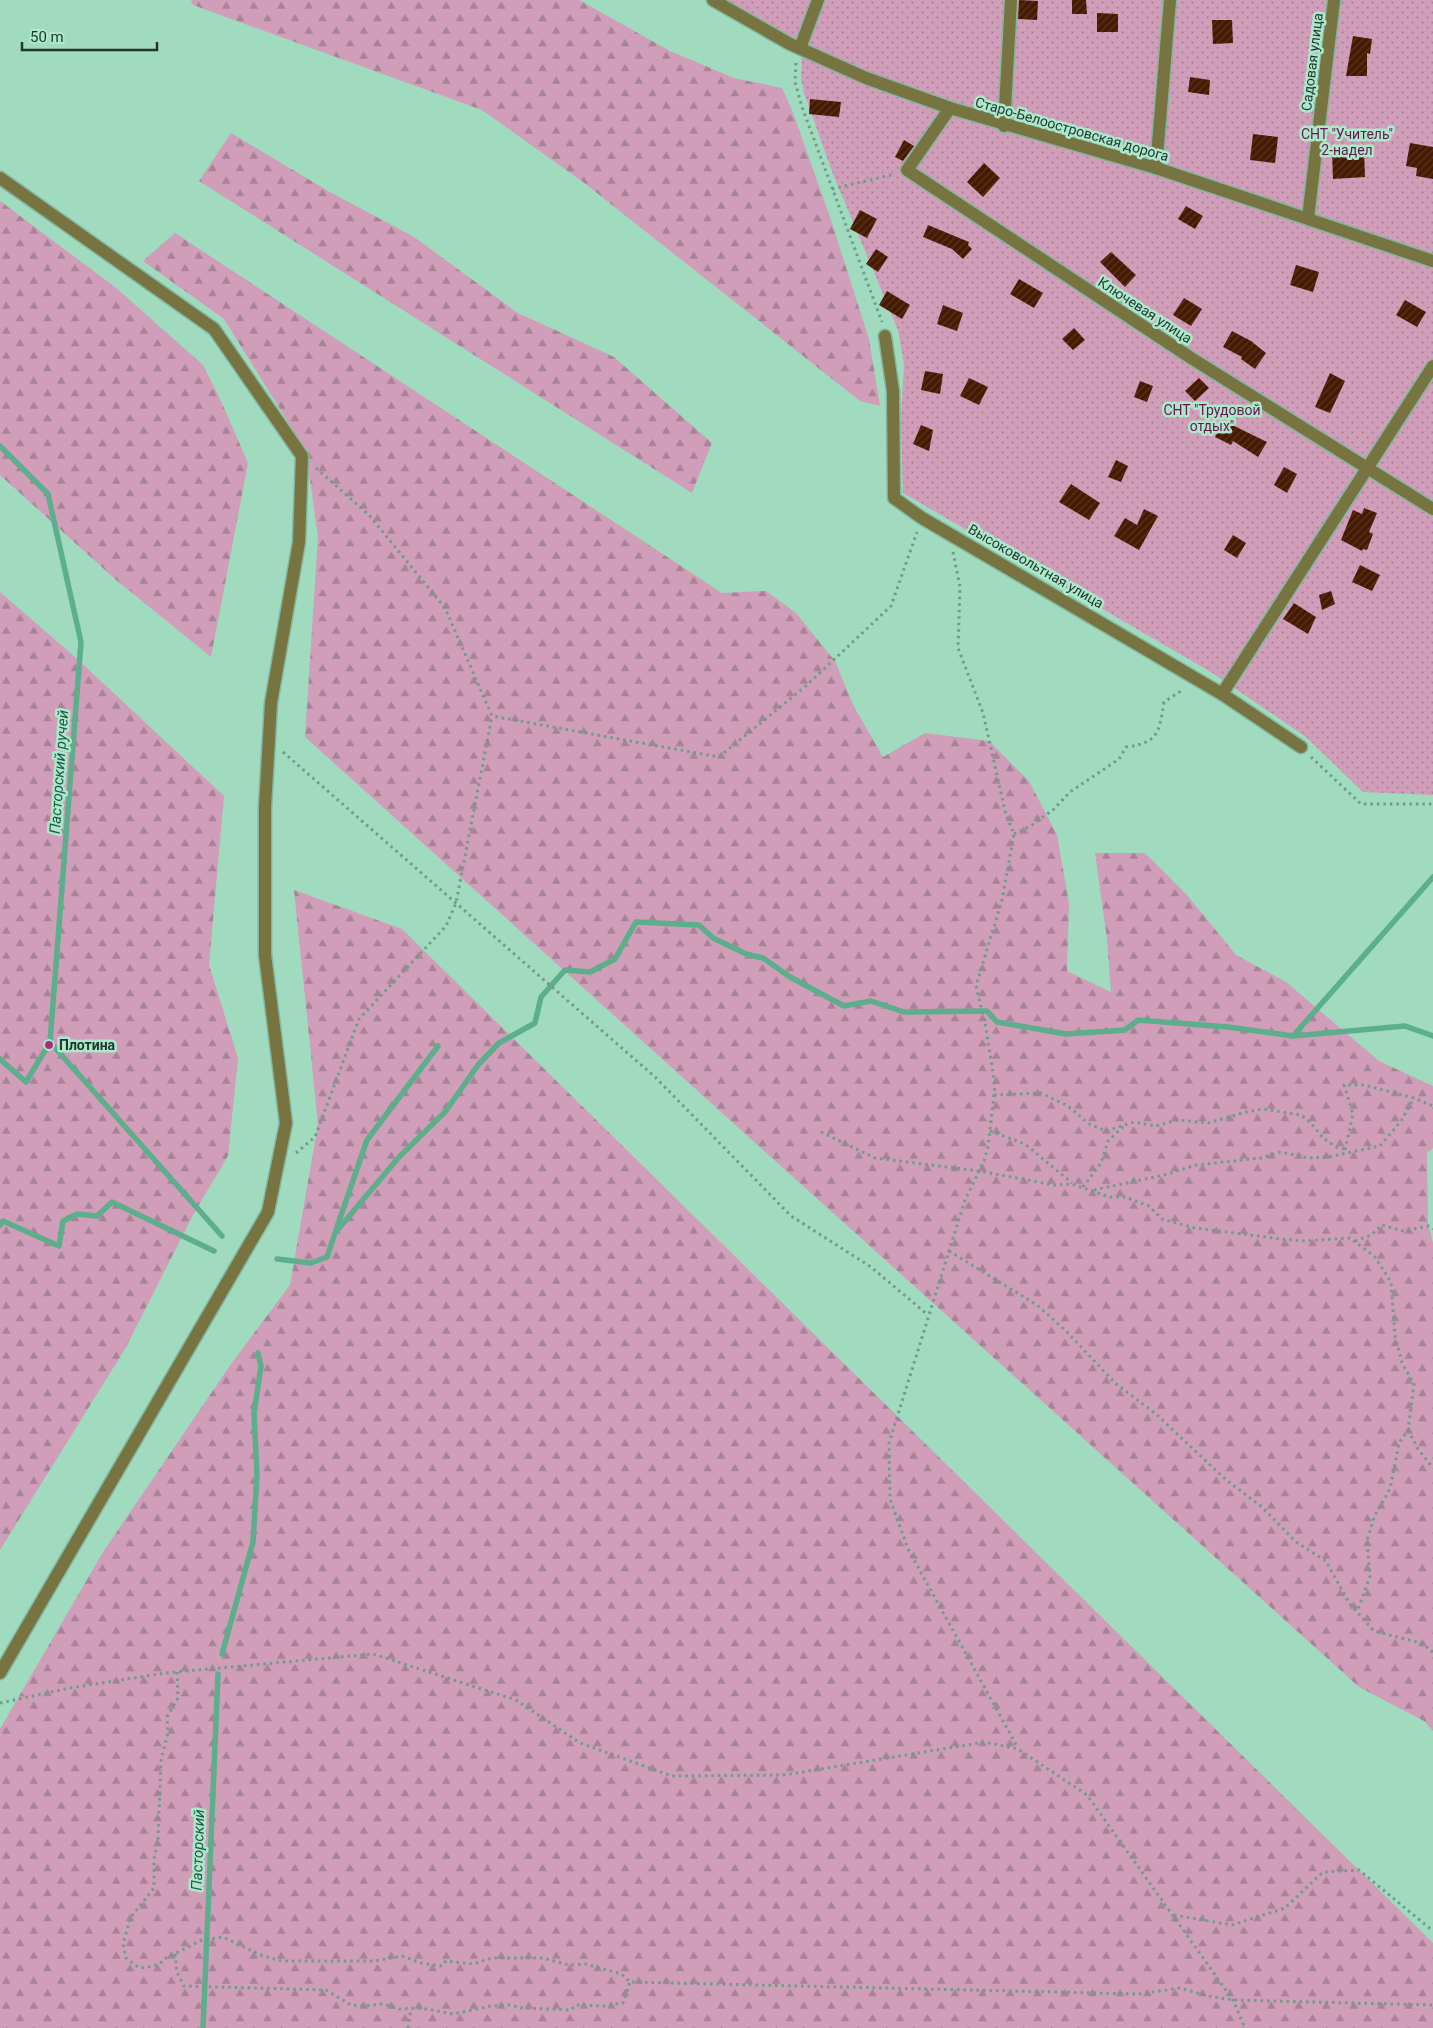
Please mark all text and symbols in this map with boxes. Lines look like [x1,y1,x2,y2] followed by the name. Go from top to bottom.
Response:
[1298,12,1326,112] street label: Садовая улица
[22,20,158,52] scale bar
[30,28,64,46] text: 50 m
[973,94,1171,164] street label: Старо-Белоостровская дорога
[1301,126,1393,158] park label: СНТ "Учитель" 2-надел
[1095,274,1195,346] street label: Ключевая улица
[1163,402,1261,434] park label: СНТ "Трудовой отдых"
[966,521,1106,611] street label: Высоковольтная улица
[46,709,72,835] water label: Пасторский ручей
[59,1037,116,1053] place label: Плотина
[43,1039,55,1051] marker: Плотина
[188,1809,208,1891] water label: Пасторский

